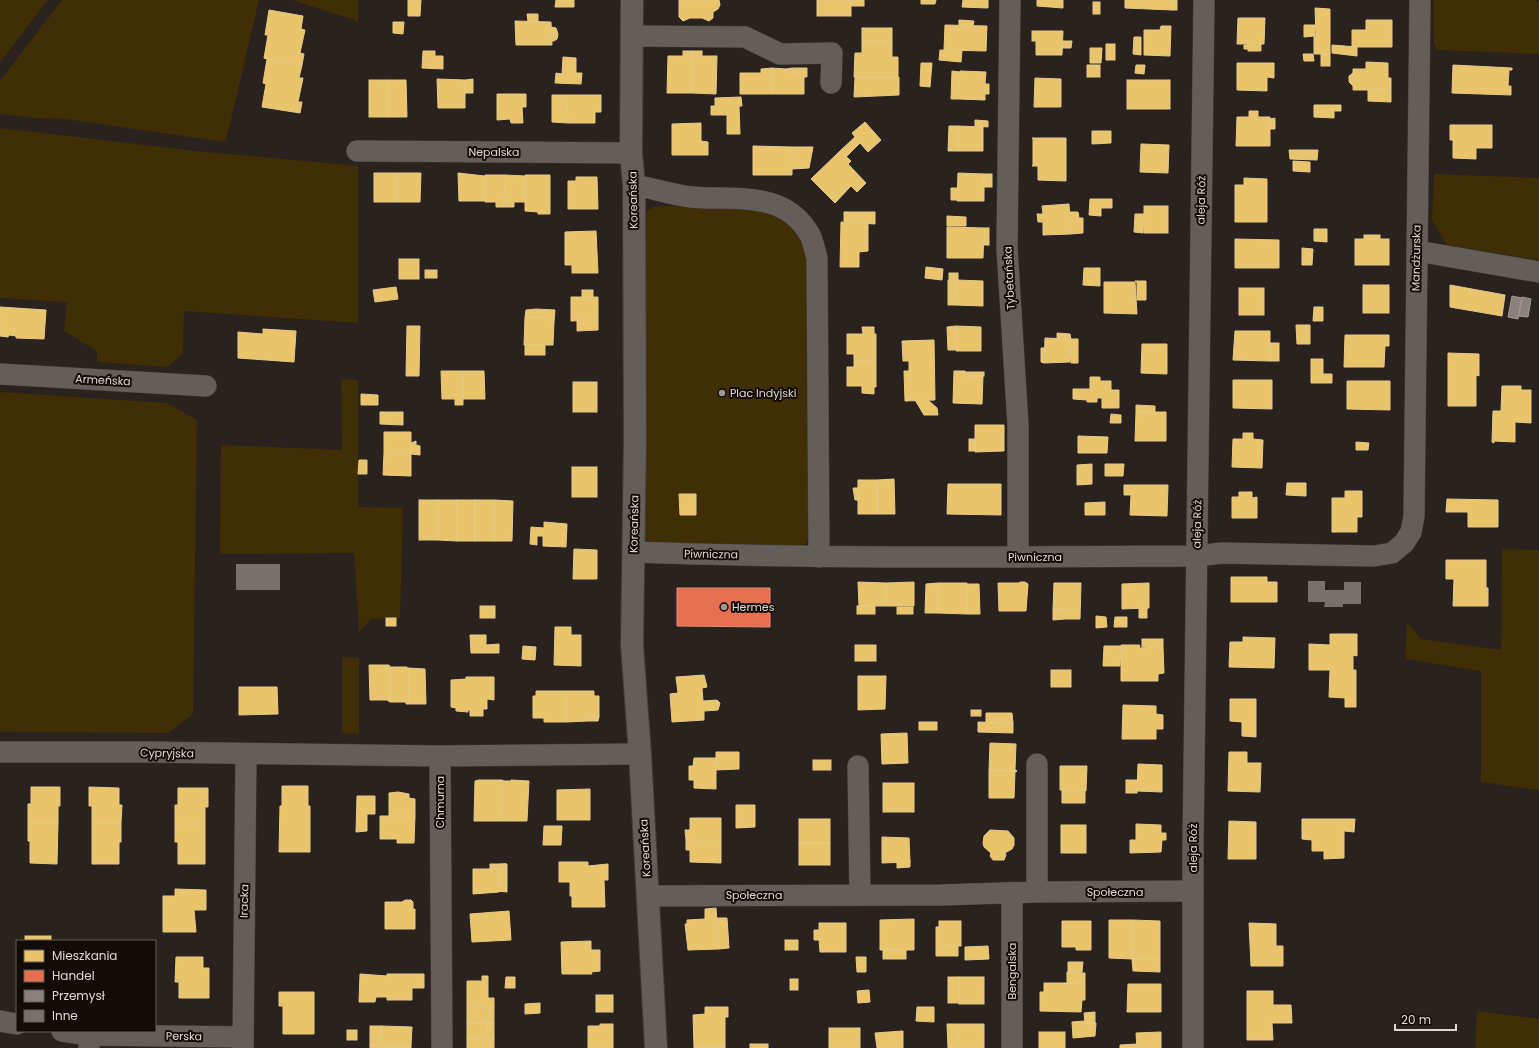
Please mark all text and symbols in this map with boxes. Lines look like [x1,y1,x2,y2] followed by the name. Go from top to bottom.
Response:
[469,144,519,160] street label: Nepalska
[624,171,642,229] street label: Koreańska
[1193,175,1209,225] street label: aleja Róż
[1407,225,1425,291] street label: Mandżurska
[999,246,1019,310] street label: Tybetańska
[75,371,131,389] street label: Armeńska
[730,385,797,401] place label: Plac Indyjski
[717,388,727,398] marker: Plac Indyjski
[625,495,643,553] street label: Koreańska
[1189,499,1205,549] street label: aleja Róż
[684,546,738,562] street label: Piwniczna
[1008,549,1062,565] street label: Piwniczna
[732,599,775,615] place label: Hermes
[719,602,729,612] marker: Hermes
[140,745,194,761] street label: Cypryjska
[432,776,448,828] street label: Chmurna
[635,819,655,877] street label: Koreańska
[1185,824,1201,872] street label: aleja Róż
[236,884,252,918] street label: Iracka
[1087,884,1143,900] street label: Społeczna
[726,887,782,903] street label: Społeczna
[16,940,156,1032] legend
[1004,942,1020,1000] street label: Bengalska
[52,947,118,964] text: Mieszkania
[52,967,95,984] text: Handel
[52,987,105,1004] text: Przemysł
[1395,1006,1456,1032] scale bar
[52,1007,78,1024] text: Inne
[1401,1011,1431,1028] text: 20 m
[166,1028,202,1044] street label: Perska

